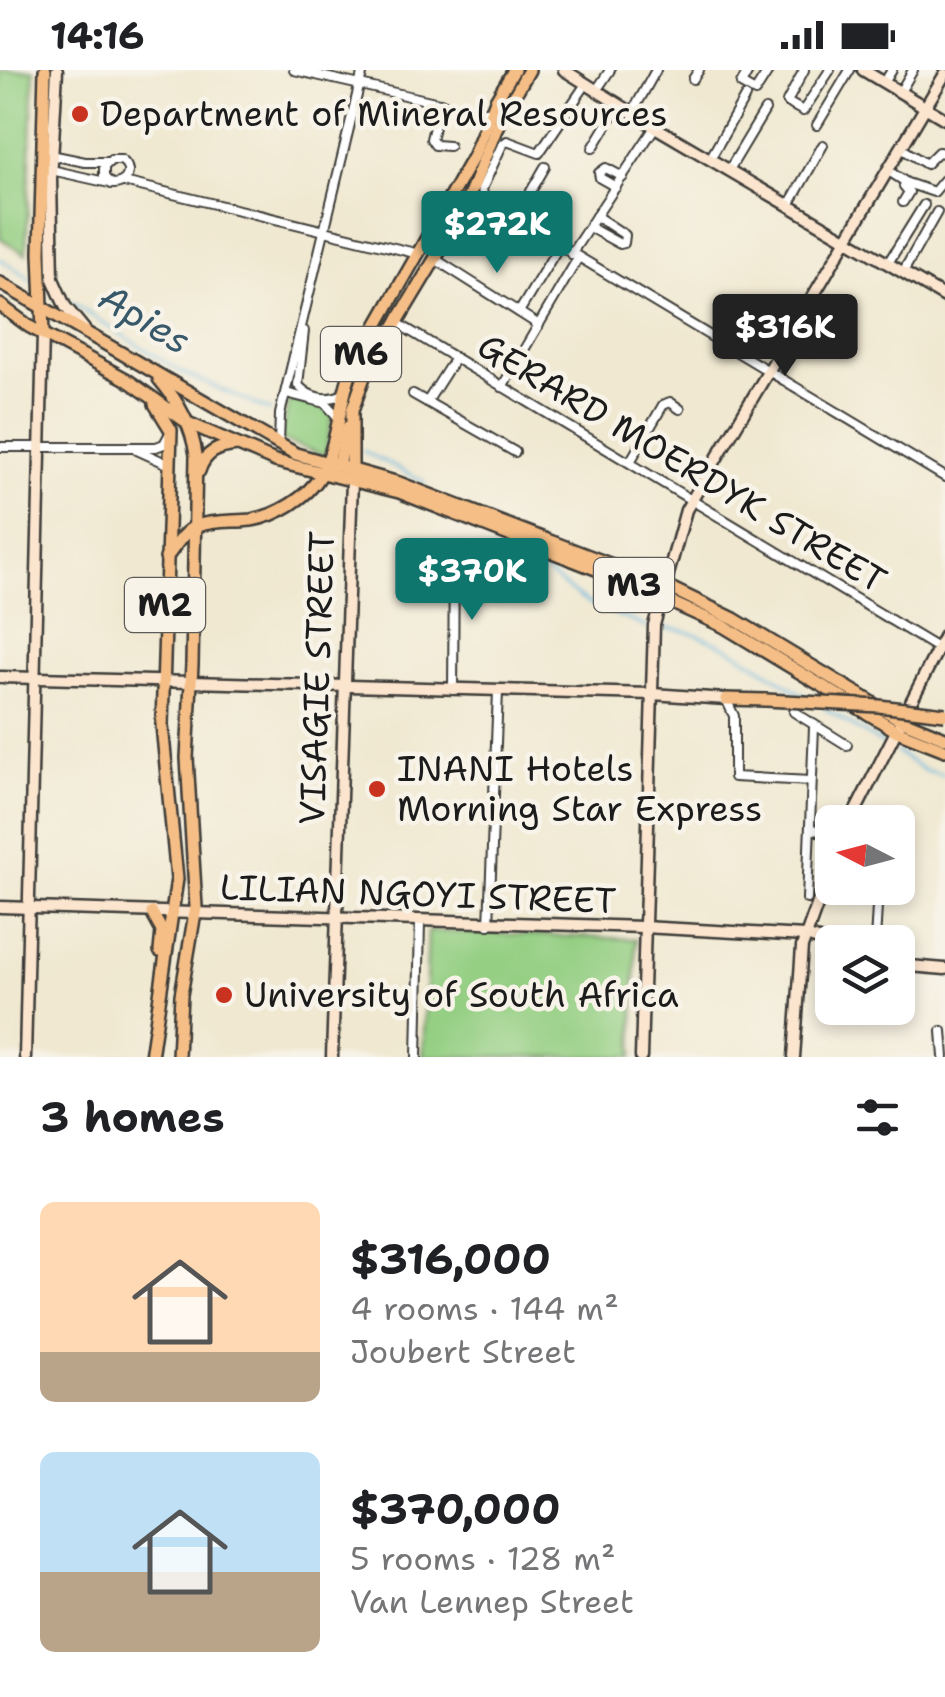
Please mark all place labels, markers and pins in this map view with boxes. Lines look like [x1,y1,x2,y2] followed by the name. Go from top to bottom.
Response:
[100,90,668,137] place label: Department of Mineral Resources
[69,103,91,125] marker: Department of Mineral Resources
[427,191,567,276] pin: $272K
[715,294,855,379] pin: $316K
[402,538,542,623] pin: $370K
[397,745,762,832] place label: INANI Hotels Morning Star Express
[366,778,388,800] marker: INANI Hotels Morning Star Express
[244,971,679,1018] place label: University of South Africa
[213,984,235,1006] marker: University of South Africa

